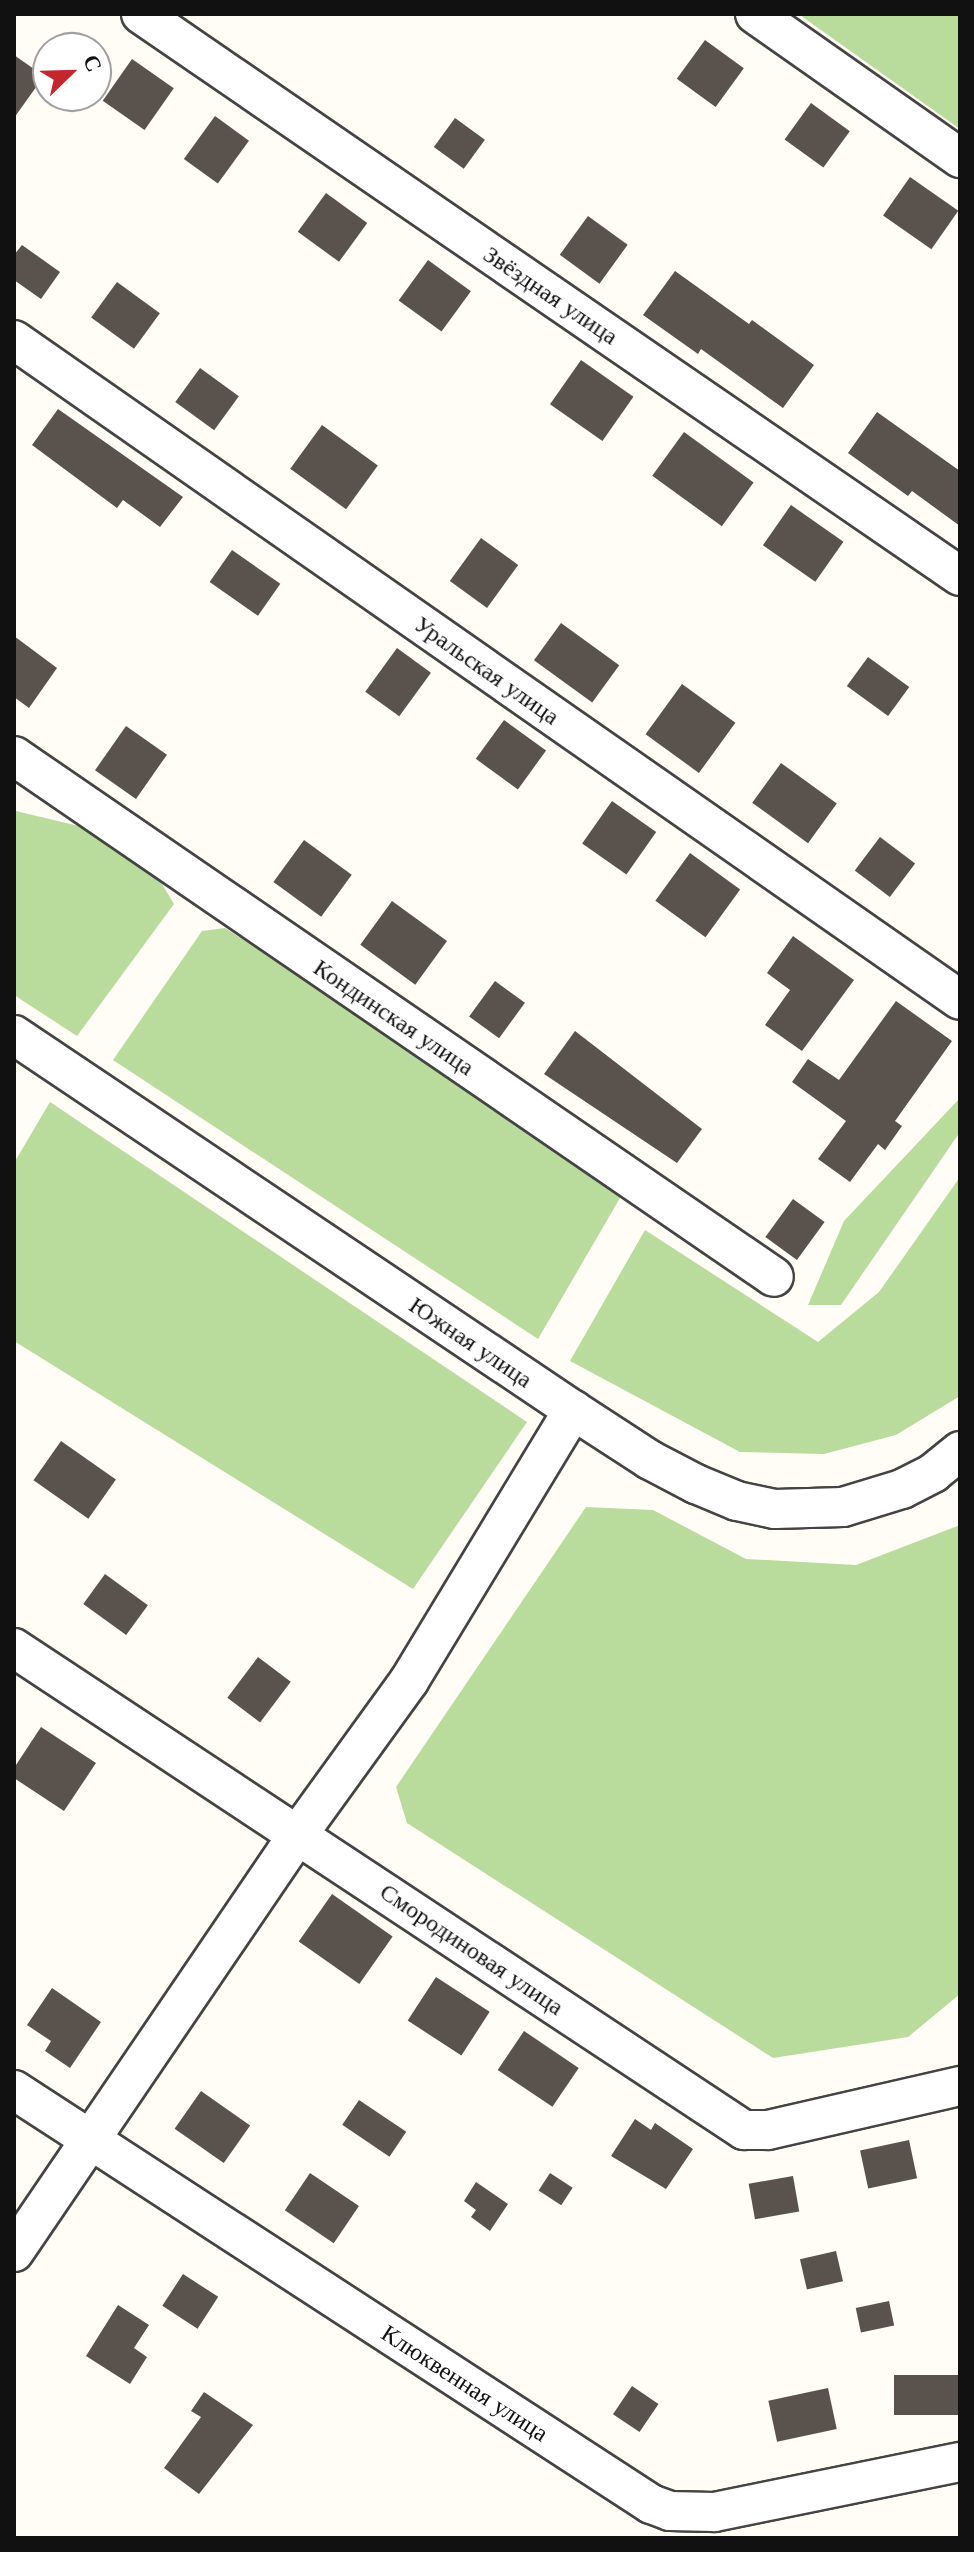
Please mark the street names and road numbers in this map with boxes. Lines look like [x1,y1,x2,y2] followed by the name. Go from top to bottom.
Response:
[478,239,624,351] street label: Звёздная улица
[409,609,565,731] street label: Уральская улица
[308,953,480,1081] street label: Кондинская улица
[404,1290,538,1394] street label: Южная улица
[375,1877,569,2021] street label: Смородиновая улица
[376,2318,554,2448] street label: Клюквенная улица

